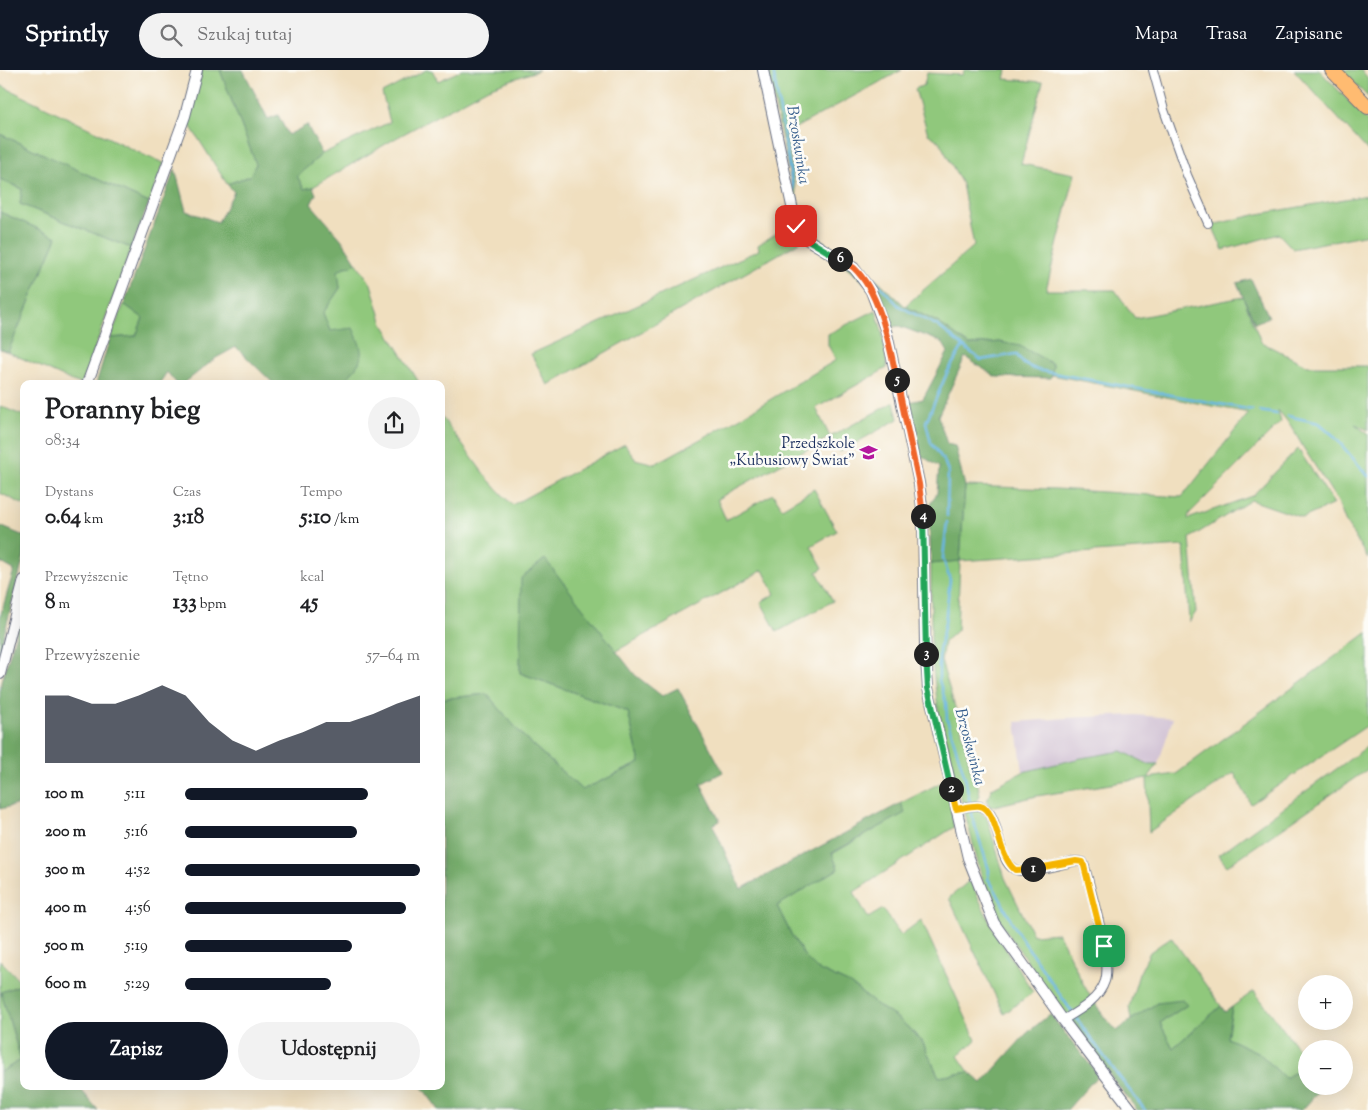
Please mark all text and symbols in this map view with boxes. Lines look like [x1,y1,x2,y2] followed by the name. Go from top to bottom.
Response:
[139,13,489,58] search box
[25,18,109,52] text: Sprintly
[157,21,185,49] icon: search
[197,22,292,49] text: Szukaj tutaj
[1135,22,1178,48] text: Mapa
[1206,22,1247,48] text: Trasa
[1275,22,1343,48] text: Zapisane
[779,104,815,186] water label: Brzoskwinka
[775,205,817,247] pin
[782,212,810,240] icon: check
[828,246,852,272] pin: 6
[837,249,844,269] text: 6
[884,368,910,392] pin: 5
[895,370,900,390] text: 5
[45,391,200,431] text: Poranny bieg
[368,397,420,449] button: share
[45,430,80,453] text: 08:34
[729,434,855,472] place label: Przedszkole „Kubusiowy Świat”
[859,443,879,463] school or university icon: Przedszkole „Kubusiowy Świat”
[45,483,94,503] text: Dystans
[173,483,201,503] text: Czas
[300,483,342,503] text: Tempo
[45,503,81,533] text: 0.64
[173,503,204,533] text: 3:18
[300,503,331,533] text: 5:10
[910,504,936,528] pin: 4
[920,506,927,526] text: 4
[81,510,103,530] text: km
[331,510,359,530] text: /km
[45,568,128,588] text: Przewyższenie
[173,568,208,588] text: Tętno
[300,568,324,588] text: kcal
[45,588,56,618] text: 8
[173,588,197,618] text: 133
[300,588,318,618] text: 45
[56,595,70,615] text: m
[197,595,227,615] text: bpm
[914,642,938,666] pin: 3
[924,644,929,664] text: 3
[45,645,140,668] text: Przewyższenie
[366,645,420,668] text: 57–64 m
[948,706,990,788] water label: Brzoskwinka
[938,776,964,802] pin: 2
[948,779,955,799] text: 2
[45,783,84,806] text: 100 m
[125,783,146,806] text: 5:11
[45,821,86,844] text: 200 m
[125,821,148,844] text: 5:16
[1020,856,1046,882] pin: 1
[45,859,85,882] text: 300 m
[125,859,150,882] text: 4:52
[1031,859,1036,879] text: 1
[45,897,87,920] text: 400 m
[125,897,151,920] text: 4:56
[1083,925,1125,967] pin
[1090,932,1118,960] icon: arrive
[45,935,84,958] text: 500 m
[125,935,148,958] text: 5:19
[45,973,87,996] text: 600 m
[125,973,150,996] text: 5:29
[1298,975,1353,1095] map controls
[1298,975,1353,1030] button: +
[45,1022,228,1080] button: Zapisz
[238,1022,420,1080] button: Udostępnij
[1298,1040,1353,1095] button: −

